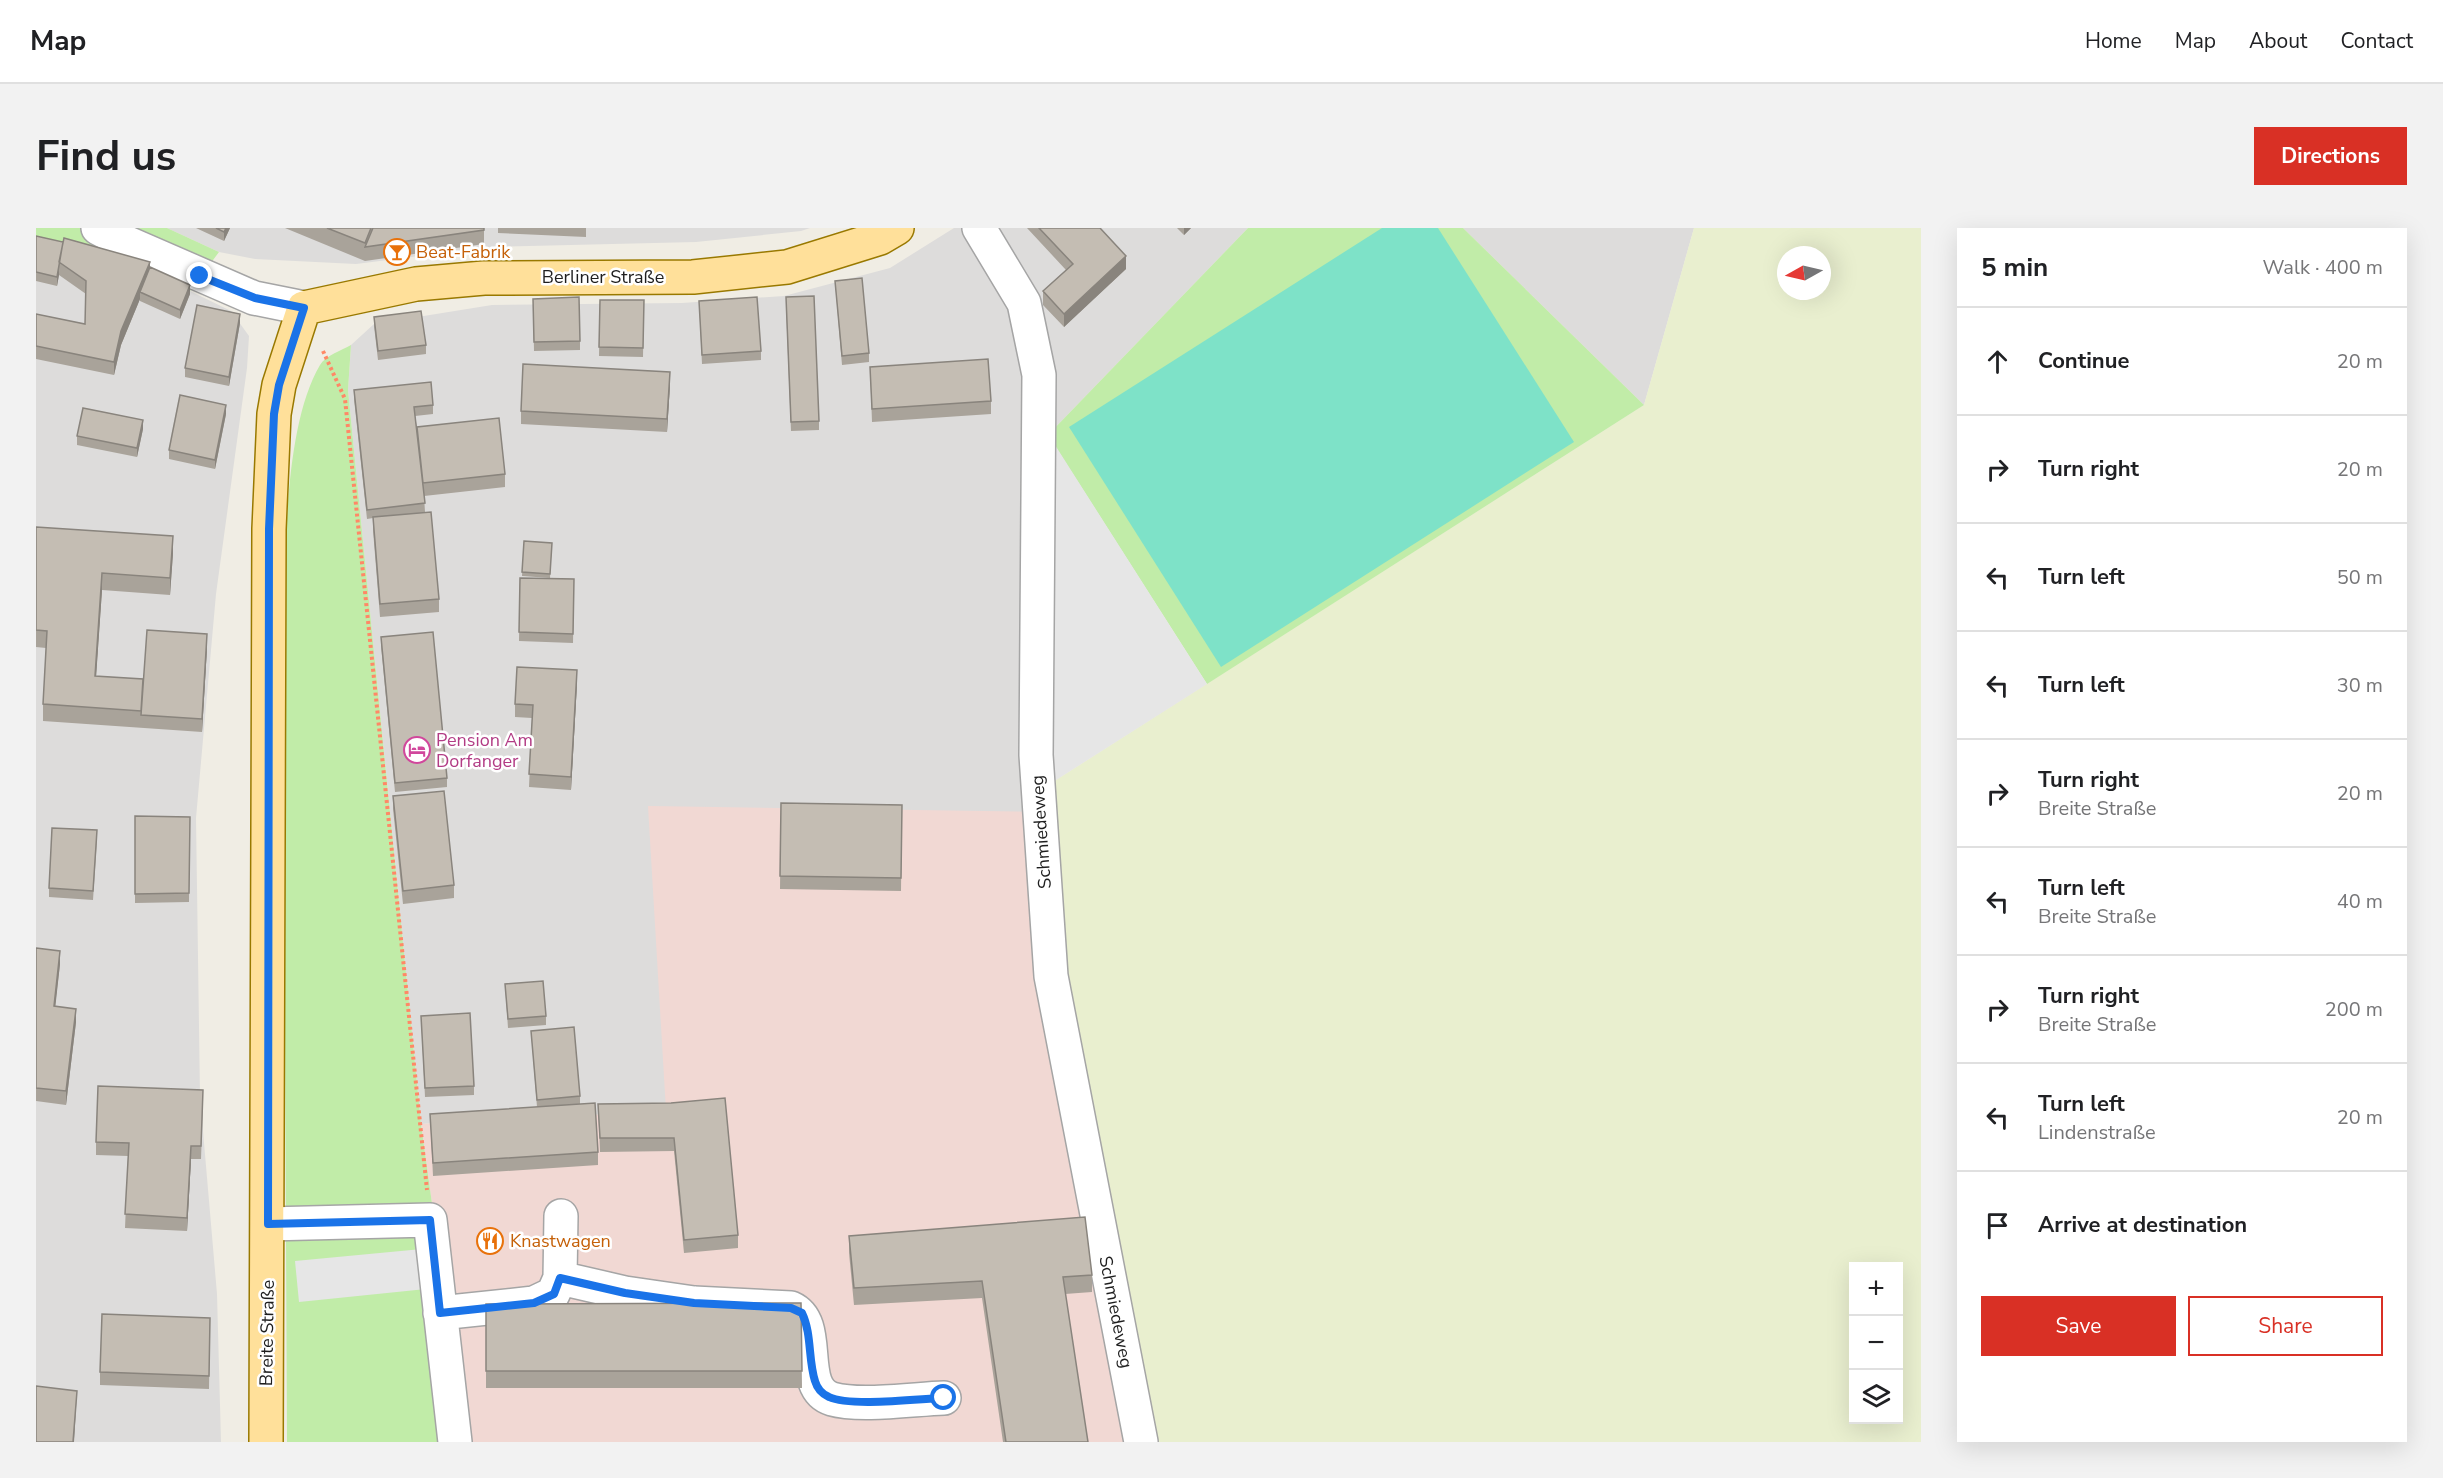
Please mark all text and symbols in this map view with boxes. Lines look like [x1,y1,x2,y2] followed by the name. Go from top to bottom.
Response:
[30,22,86,60] text: Map
[2085,27,2142,55] text: Home
[2175,27,2216,55] text: Map
[2249,27,2307,55] text: About
[2340,27,2413,55] text: Contact
[2254,127,2407,185] button: Directions
[36,128,176,185] text: Find us
[382,237,412,267] bar icon: Beat-Fabrik
[416,240,511,264] place label: Beat-Fabrik
[1777,246,1831,300] north arrow
[1981,250,2048,285] text: 5 min
[2263,254,2383,281] text: Walk · 400 m
[186,262,212,288] route end
[542,265,664,289] street label: Berliner Straße
[1981,345,2014,378] icon: ahead
[2038,346,2129,376] text: Continue
[2337,348,2383,375] text: 20 m
[1981,453,2014,486] icon: right
[2038,454,2139,484] text: Turn right
[2337,456,2383,483] text: 20 m
[1981,561,2014,594] icon: left
[2038,562,2125,592] text: Turn left
[2337,564,2383,591] text: 50 m
[1981,669,2014,702] icon: left
[2038,670,2125,700] text: Turn left
[2337,672,2383,699] text: 30 m
[436,728,533,773] place label: Pension Am Dorfanger
[402,735,432,765] hotel icon: Pension Am Dorfanger
[2038,765,2139,795] text: Turn right
[1025,774,1057,890] street label: Schmiedeweg
[1981,777,2014,810] icon: right
[2337,780,2383,807] text: 20 m
[2038,795,2156,822] text: Breite Straße
[2038,873,2125,903] text: Turn left
[1981,885,2014,918] icon: left
[2337,888,2383,915] text: 40 m
[2038,903,2156,930] text: Breite Straße
[2038,981,2139,1011] text: Turn right
[1981,993,2014,1026] icon: right
[2325,996,2383,1023] text: 200 m
[2038,1011,2156,1038] text: Breite Straße
[2038,1089,2125,1119] text: Turn left
[1981,1101,2014,1134] icon: left
[2337,1104,2383,1131] text: 20 m
[2038,1119,2156,1146] text: Lindenstraße
[1981,1209,2014,1242] icon: arrive
[2038,1210,2247,1240] text: Arrive at destination
[475,1226,505,1256] restaurant icon: Knastwagen
[510,1229,611,1253] place label: Knastwagen
[1093,1254,1139,1370] street label: Schmiedeweg
[1849,1262,1903,1424] map controls
[1849,1262,1903,1316] button: +
[254,1280,280,1386] street label: Breite Straße
[1981,1296,2176,1356] button: Save
[2188,1296,2383,1356] button: Share
[1849,1316,1903,1370] button: −
[1849,1370,1903,1424] button: layers
[930,1384,956,1410] route start

